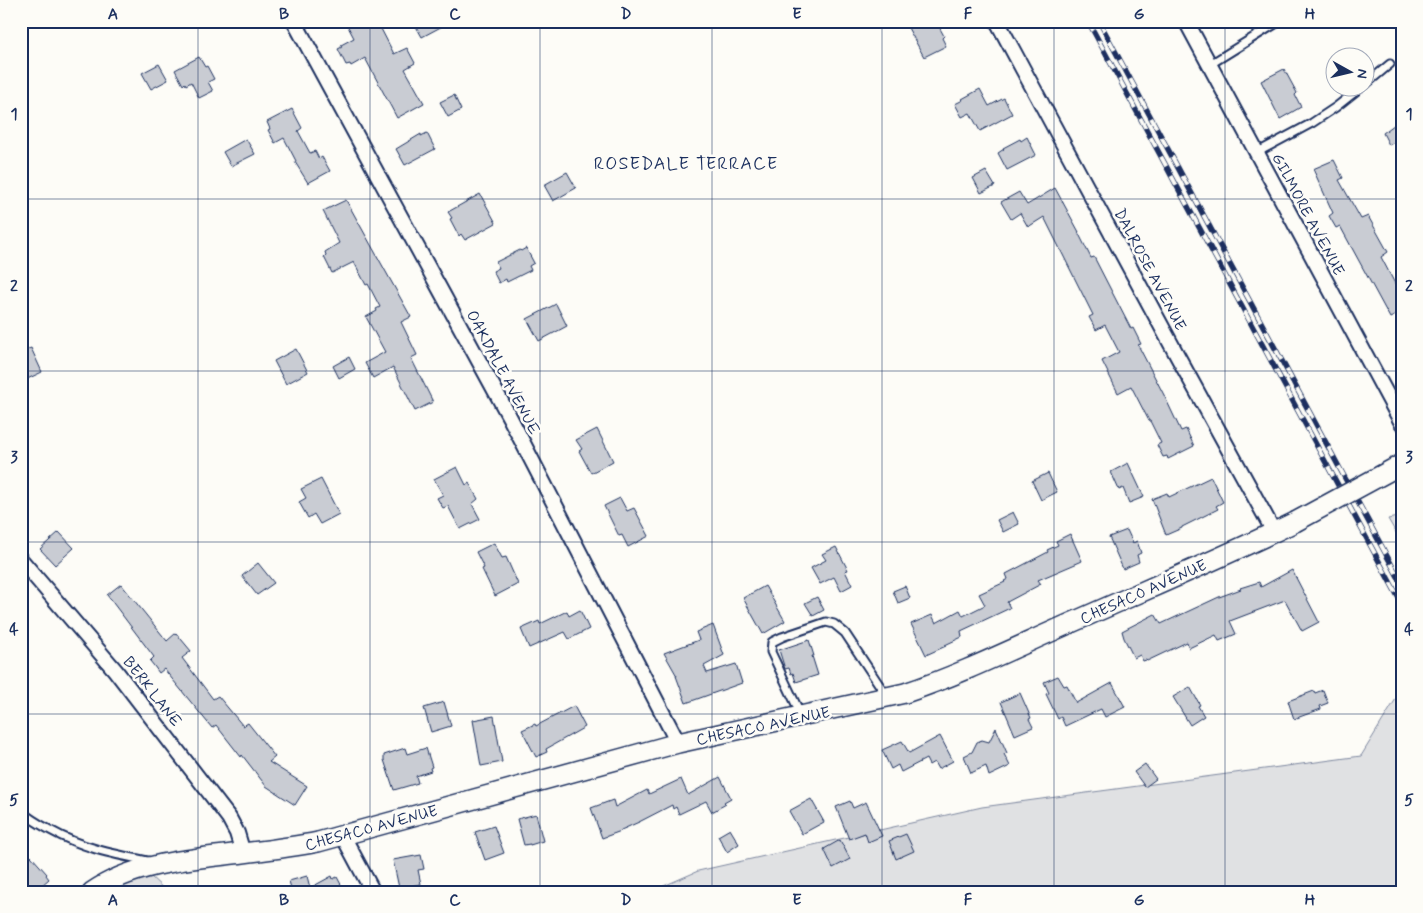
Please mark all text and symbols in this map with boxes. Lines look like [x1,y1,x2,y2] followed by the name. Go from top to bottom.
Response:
[108,4,118,25] text: A
[279,4,289,25] text: B
[449,4,461,25] text: C
[620,4,632,25] text: D
[792,4,802,25] text: E
[964,4,973,25] text: F
[1134,4,1145,25] text: G
[1305,4,1316,25] text: H
[1326,48,1376,98] north arrow
[1352,68,1371,80] text: N
[10,104,18,125] text: 1
[1405,104,1413,125] text: 1
[1266,150,1349,280] street label: GILMORE AVENUE
[594,152,778,176] district label: ROSEDALE TERRACE
[1109,205,1191,334] street label: DALROSE AVENUE
[10,276,18,297] text: 2
[1405,276,1413,297] text: 2
[461,307,544,439] street label: OAKDALE AVENUE
[10,447,18,468] text: 3
[1405,447,1413,468] text: 3
[1077,555,1210,630] street label: CHESACO AVENUE
[9,619,19,640] text: 4
[1404,619,1414,640] text: 4
[118,652,186,731] street label: BERK LANE
[694,702,832,751] street label: CHESACO AVENUE
[9,790,19,811] text: 5
[1404,790,1414,811] text: 5
[303,801,440,856] street label: CHESACO AVENUE
[108,890,118,911] text: A
[279,890,289,911] text: B
[449,890,461,911] text: C
[620,890,632,911] text: D
[792,890,802,911] text: E
[964,890,973,911] text: F
[1134,890,1145,911] text: G
[1305,890,1316,911] text: H

